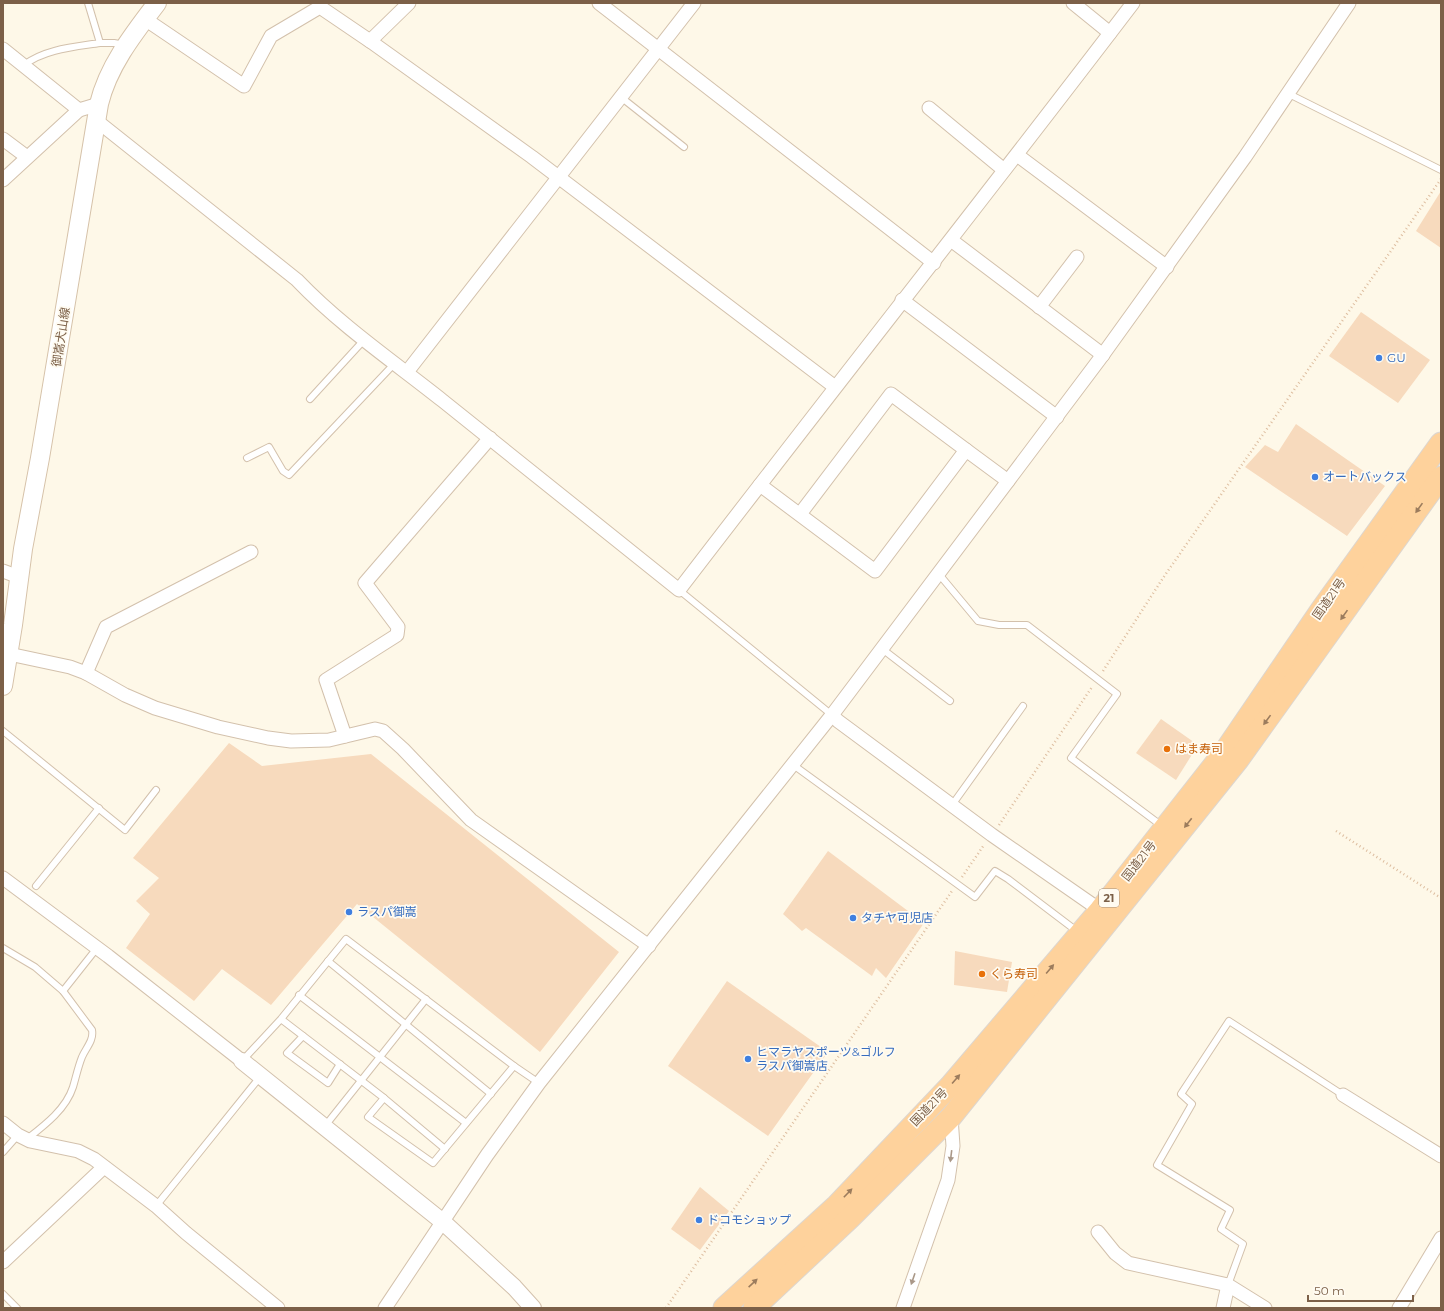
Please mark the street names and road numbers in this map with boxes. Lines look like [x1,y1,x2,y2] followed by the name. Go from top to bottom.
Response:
[48,306,73,368] street label: 御嵩犬山線
[1309,575,1348,622] street label: 国道21号
[1118,837,1159,884] street label: 国道21号
[1099,889,1119,907] road number: 21
[907,1084,950,1129] street label: 国道21号

